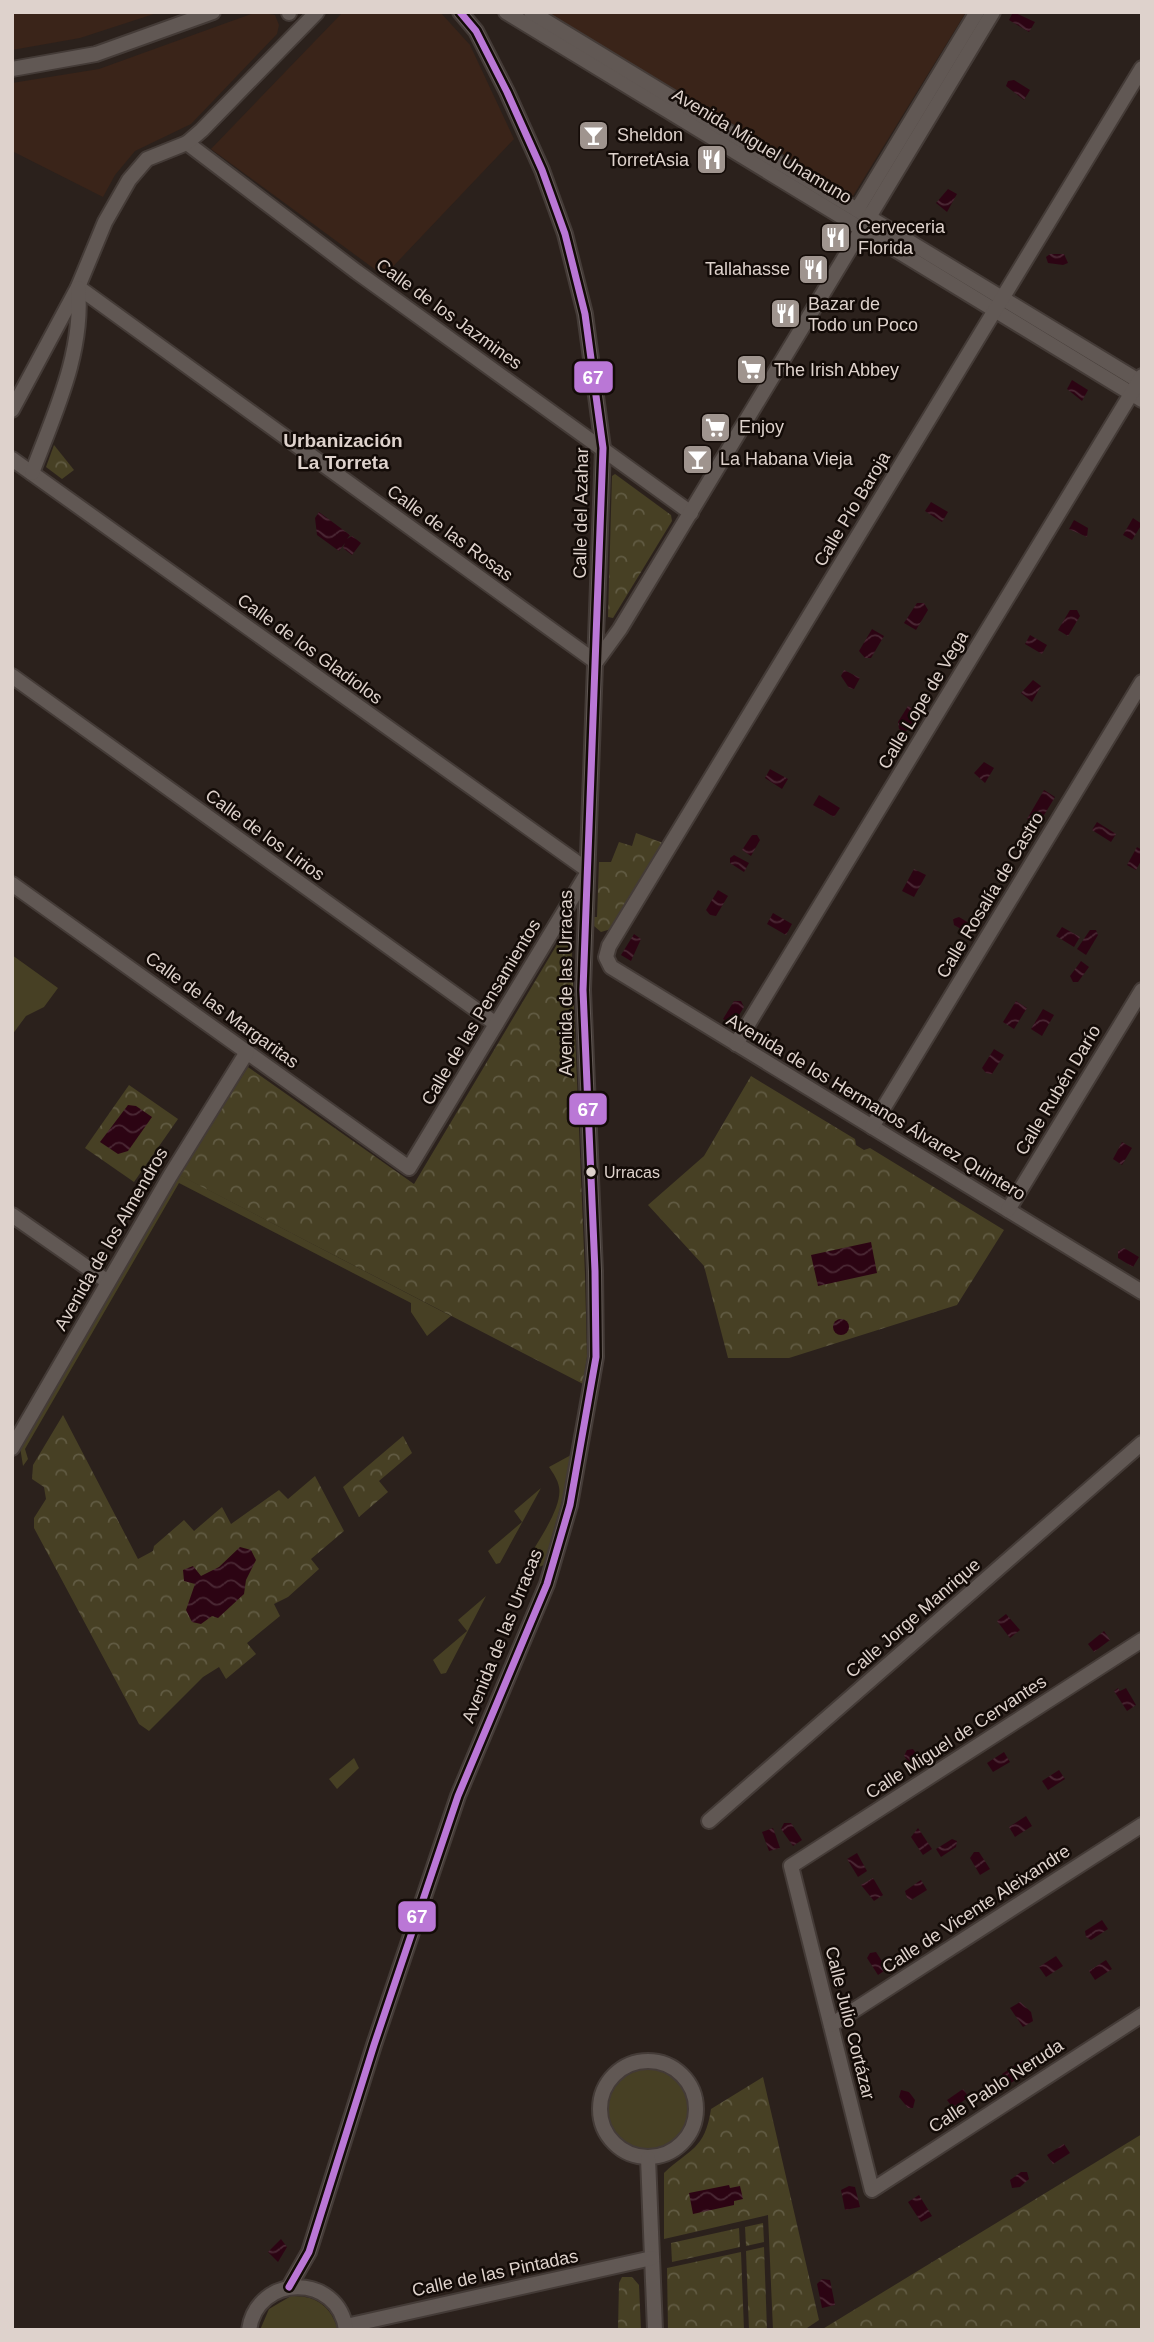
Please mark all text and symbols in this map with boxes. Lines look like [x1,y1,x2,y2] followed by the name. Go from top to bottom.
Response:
[669,84,855,208] street label: Avenida Miguel Unamuno
[577,118,611,152] bar icon: Sheldon
[617,125,683,145] place label: Sheldon
[695,143,729,177] restaurant icon: TorretAsia
[608,150,690,170] place label: TorretAsia
[858,217,946,258] place label: Cerveceria Florida
[818,220,852,254] restaurant icon: Cerveceria Florida
[796,252,830,286] restaurant icon: Tallahasse
[372,254,526,374] street label: Calle de los Jazmines
[705,259,790,279] place label: Tallahasse
[808,294,918,335] place label: Bazar de Todo un Poco
[768,297,802,331] restaurant icon: Bazar de Todo un Poco
[734,353,768,387] supermarket icon: The Irish Abbey
[573,360,614,394] line badge: 67
[774,360,899,380] place label: The Irish Abbey
[582,367,604,388] text: 67
[699,410,733,444] supermarket icon: Enjoy
[739,417,784,437] place label: Enjoy
[283,430,403,473] district label: Urbanización La Torreta
[680,442,714,476] bar icon: La Habana Vieja
[570,447,592,579] street label: Calle del Azahar
[810,447,895,570] street label: Calle Pío Baroja
[720,449,854,469] place label: La Habana Vieja
[383,481,517,585] street label: Calle de las Rosas
[234,590,386,708] street label: Calle de los Gladiolos
[874,627,973,772] street label: Calle Lope de Vega
[202,785,328,885] street label: Calle de los Lirios
[932,808,1048,982] street label: Calle Rosalía de Castro
[556,890,576,1076] street label: Avenida de las Urracas
[418,916,544,1108] street label: Calle de las Pensamientos
[142,948,302,1072] street label: Calle de las Margaritas
[723,1010,1029,1204] street label: Avenida de los Hermanos Álvarez Quintero
[1011,1021,1105,1159] street label: Calle Rubén Darío
[568,1092,608,1126] line badge: 67
[577,1099,599,1120] text: 67
[50,1144,172,1334] street label: Avenida de los Almendros
[604,1164,660,1181] place label: Urracas
[584,1165,598,1179] marker: Urracas
[458,1546,546,1726] street label: Avenida de las Urracas
[842,1554,984,1682] street label: Calle Jorge Manrique
[862,1671,1050,1803] street label: Calle Miguel de Cervantes
[878,1841,1074,1977] street label: Calle de Vicente Aleixandre
[397,1900,437,1933] line badge: 67
[406,1906,428,1927] text: 67
[821,1944,879,2102] street label: Calle Julio Cortázar
[925,2035,1068,2137] street label: Calle Pablo Neruda
[410,2246,580,2300] street label: Calle de las Pintadas

